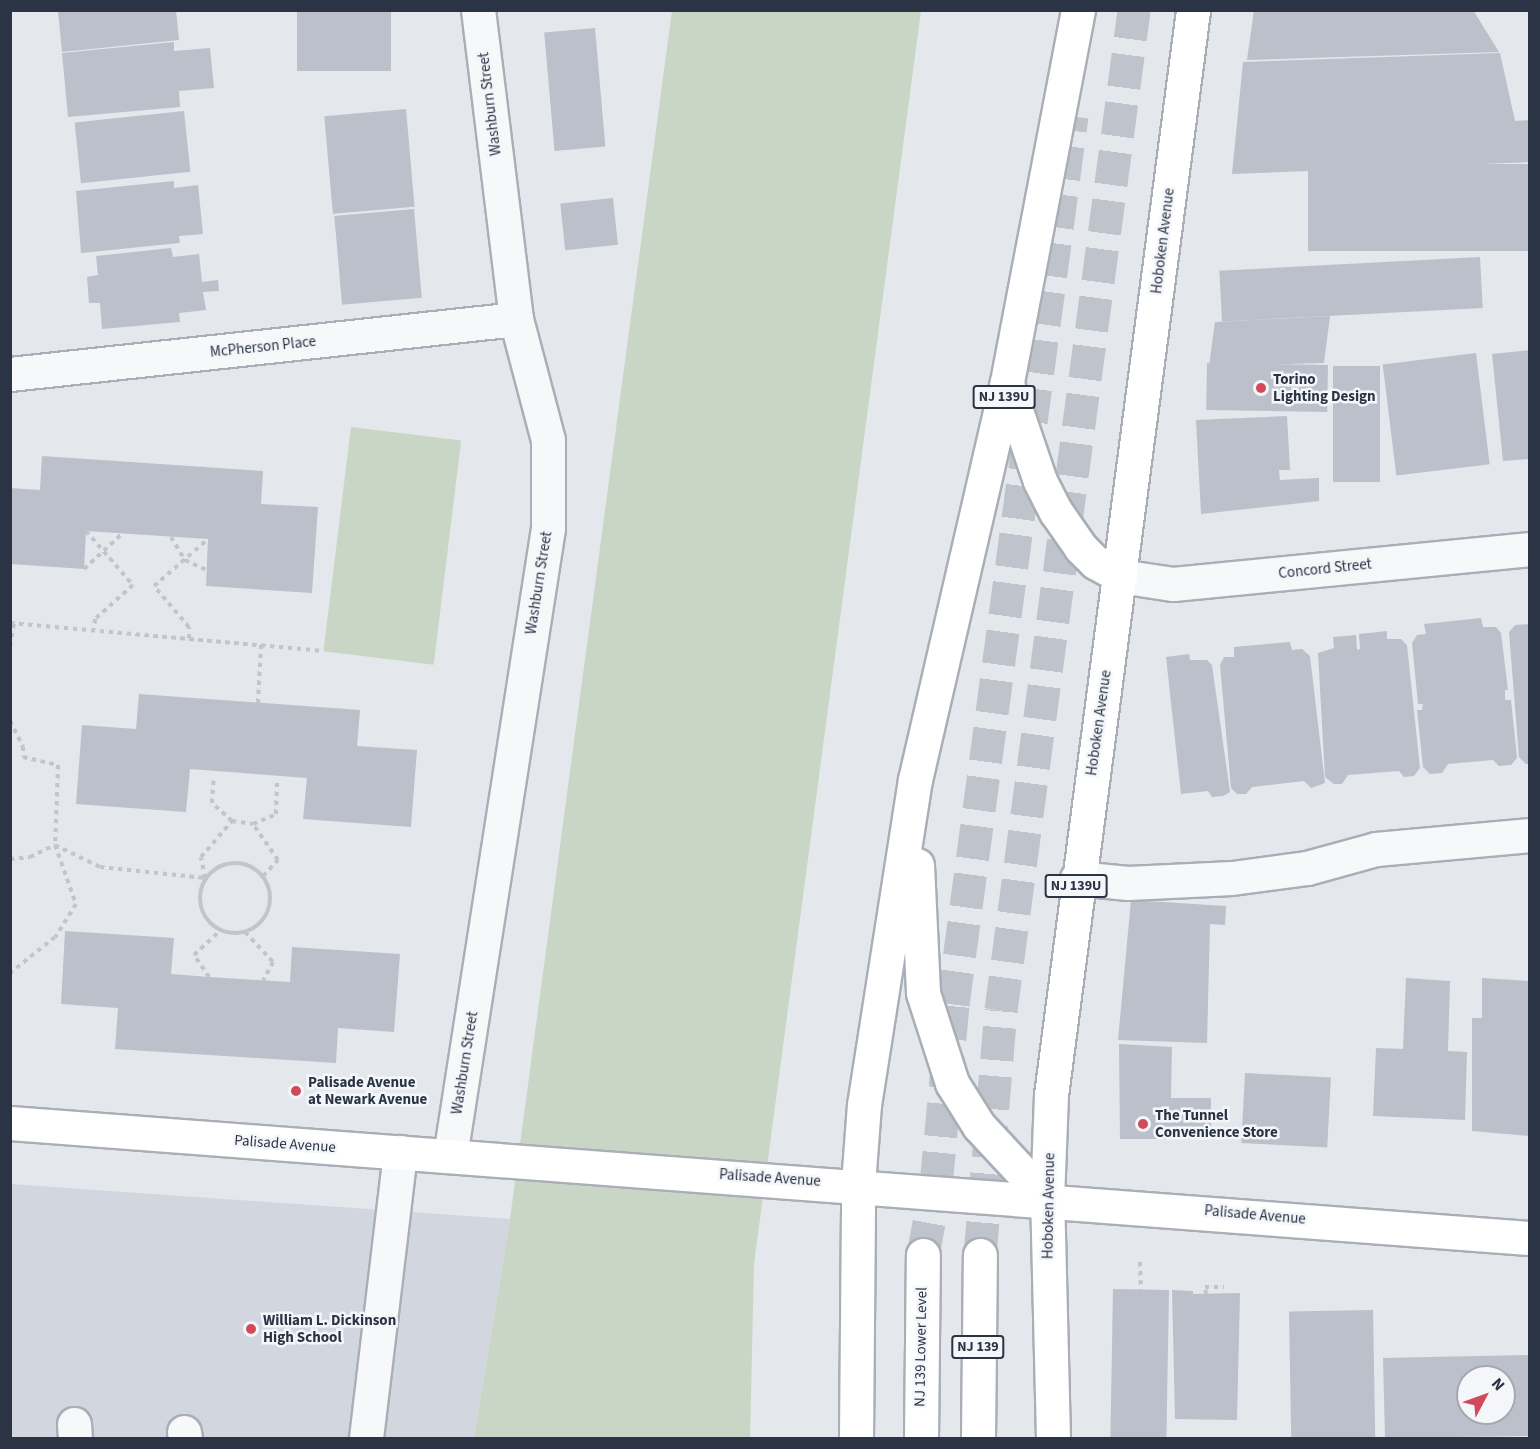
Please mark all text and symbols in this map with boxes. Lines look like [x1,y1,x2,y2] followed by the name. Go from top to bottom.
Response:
[475,51,505,157] street label: Washburn Street
[1148,187,1178,295] street label: Hoboken Avenue
[209,332,317,362] street label: McPherson Place
[1273,370,1376,405] place label: Torino Lighting Design
[1254,381,1268,395] marker: Torino Lighting Design
[972,386,1036,408] road number: NJ 139U
[522,530,556,636] street label: Washburn Street
[1278,555,1372,583] street label: Concord Street
[1083,669,1115,777] street label: Hoboken Avenue
[1044,875,1108,897] road number: NJ 139U
[448,1010,482,1116] street label: Washburn Street
[308,1073,427,1108] place label: Palisade Avenue at Newark Avenue
[289,1084,303,1098] marker: Palisade Avenue at Newark Avenue
[1155,1106,1278,1141] place label: The Tunnel Convenience Store
[1136,1117,1150,1131] marker: The Tunnel Convenience Store
[234,1131,336,1157] street label: Palisade Avenue
[1039,1153,1059,1259] street label: Hoboken Avenue
[719,1165,821,1191] street label: Palisade Avenue
[1204,1202,1306,1228] street label: Palisade Avenue
[911,1287,931,1407] street label: NJ 139 Lower Level
[263,1311,396,1346] place label: William L. Dickinson High School
[244,1322,258,1336] marker: William L. Dickinson High School
[951,1336,1005,1358] road number: NJ 139
[1456,1365,1516,1425] north arrow
[1486,1373,1510,1396] text: N

